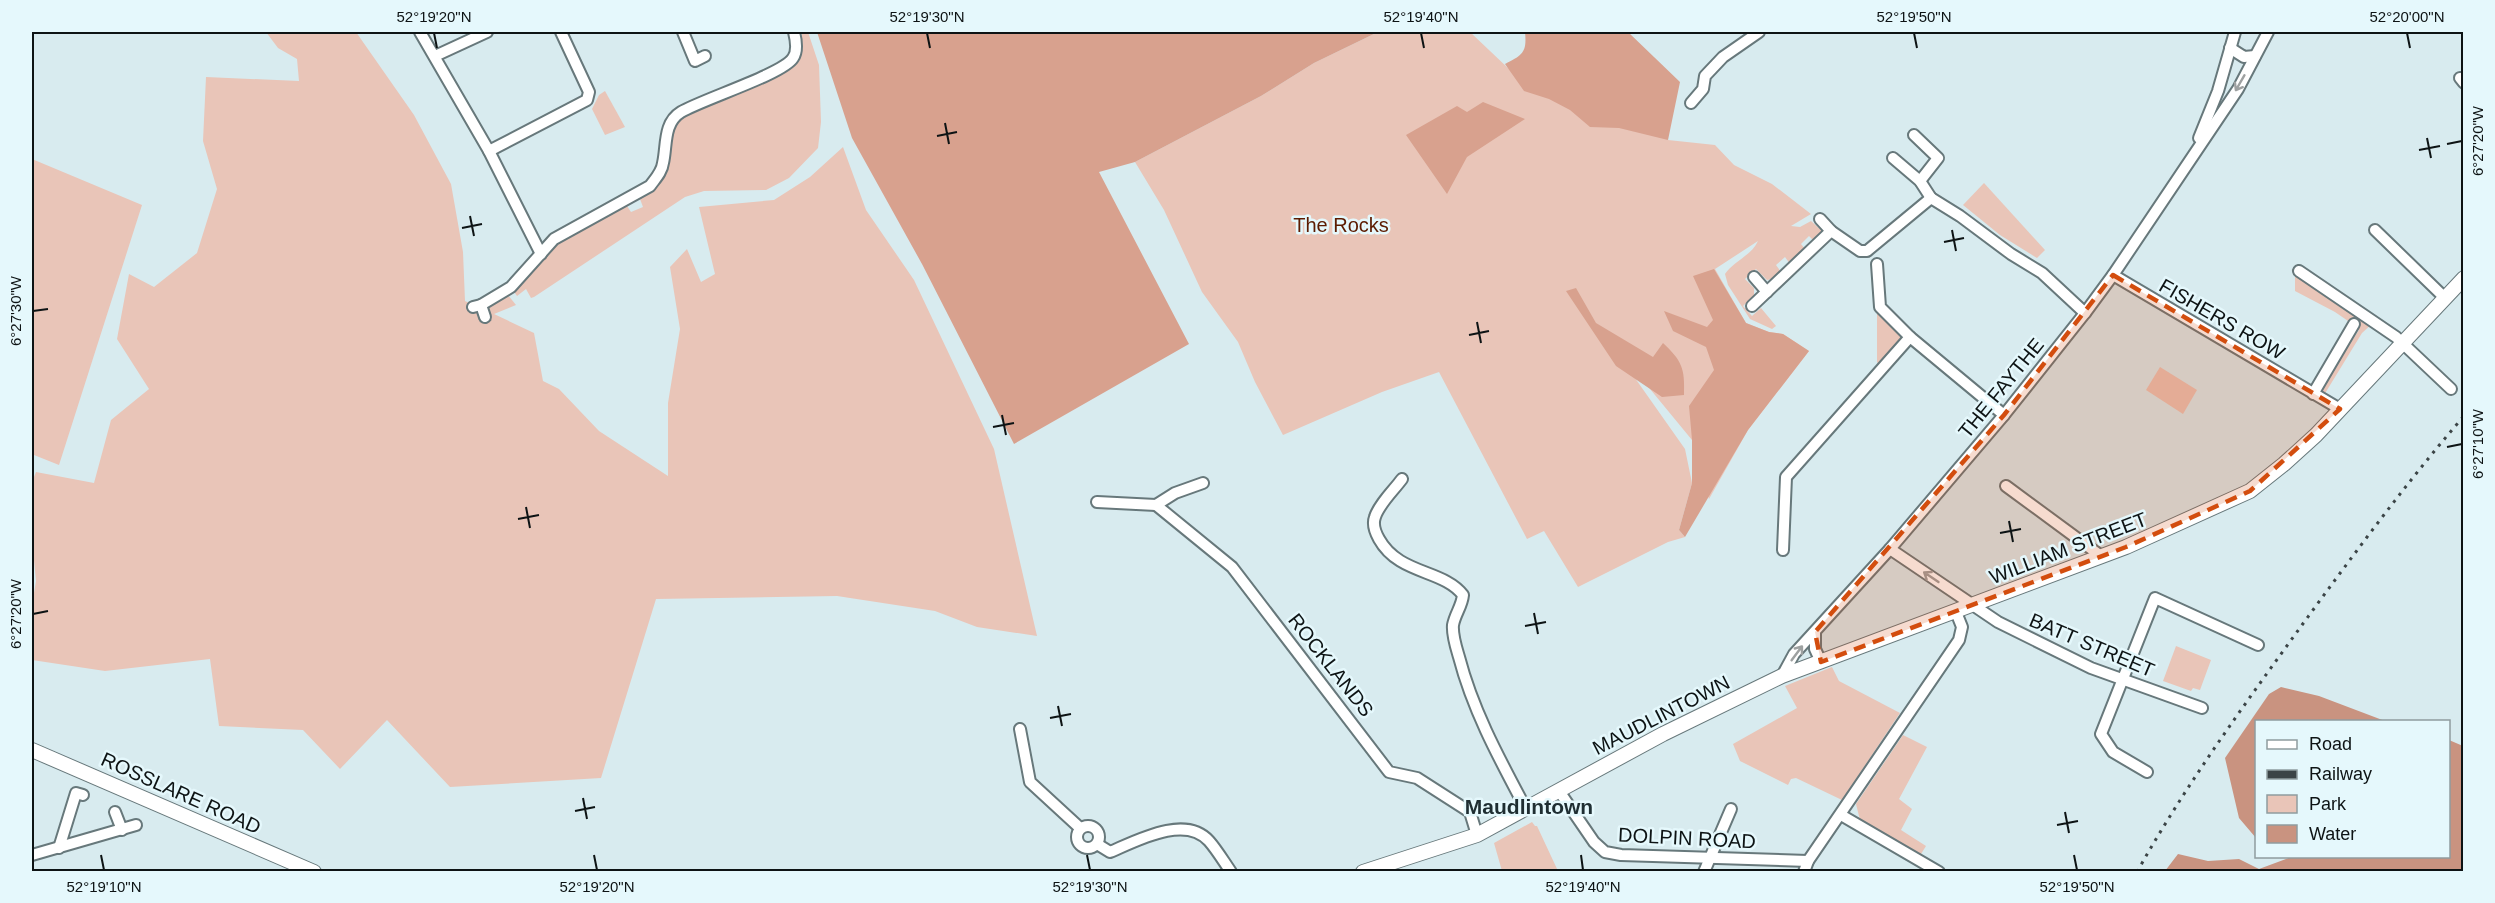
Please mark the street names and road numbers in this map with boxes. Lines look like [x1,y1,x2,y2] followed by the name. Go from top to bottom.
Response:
[2155,274,2289,364] street label: FISHERS ROW
[1954,334,2048,442] street label: THE FAYTHE
[1986,508,2150,588] street label: WILLIAM STREET
[1284,609,1378,721] street label: ROCKLANDS
[2026,609,2158,681] street label: BATT STREET
[1589,671,1733,759] street label: MAUDLINTOWN
[98,748,264,838] street label: ROSSLARE ROAD
[1618,823,1756,853] street label: DOLPIN ROAD

